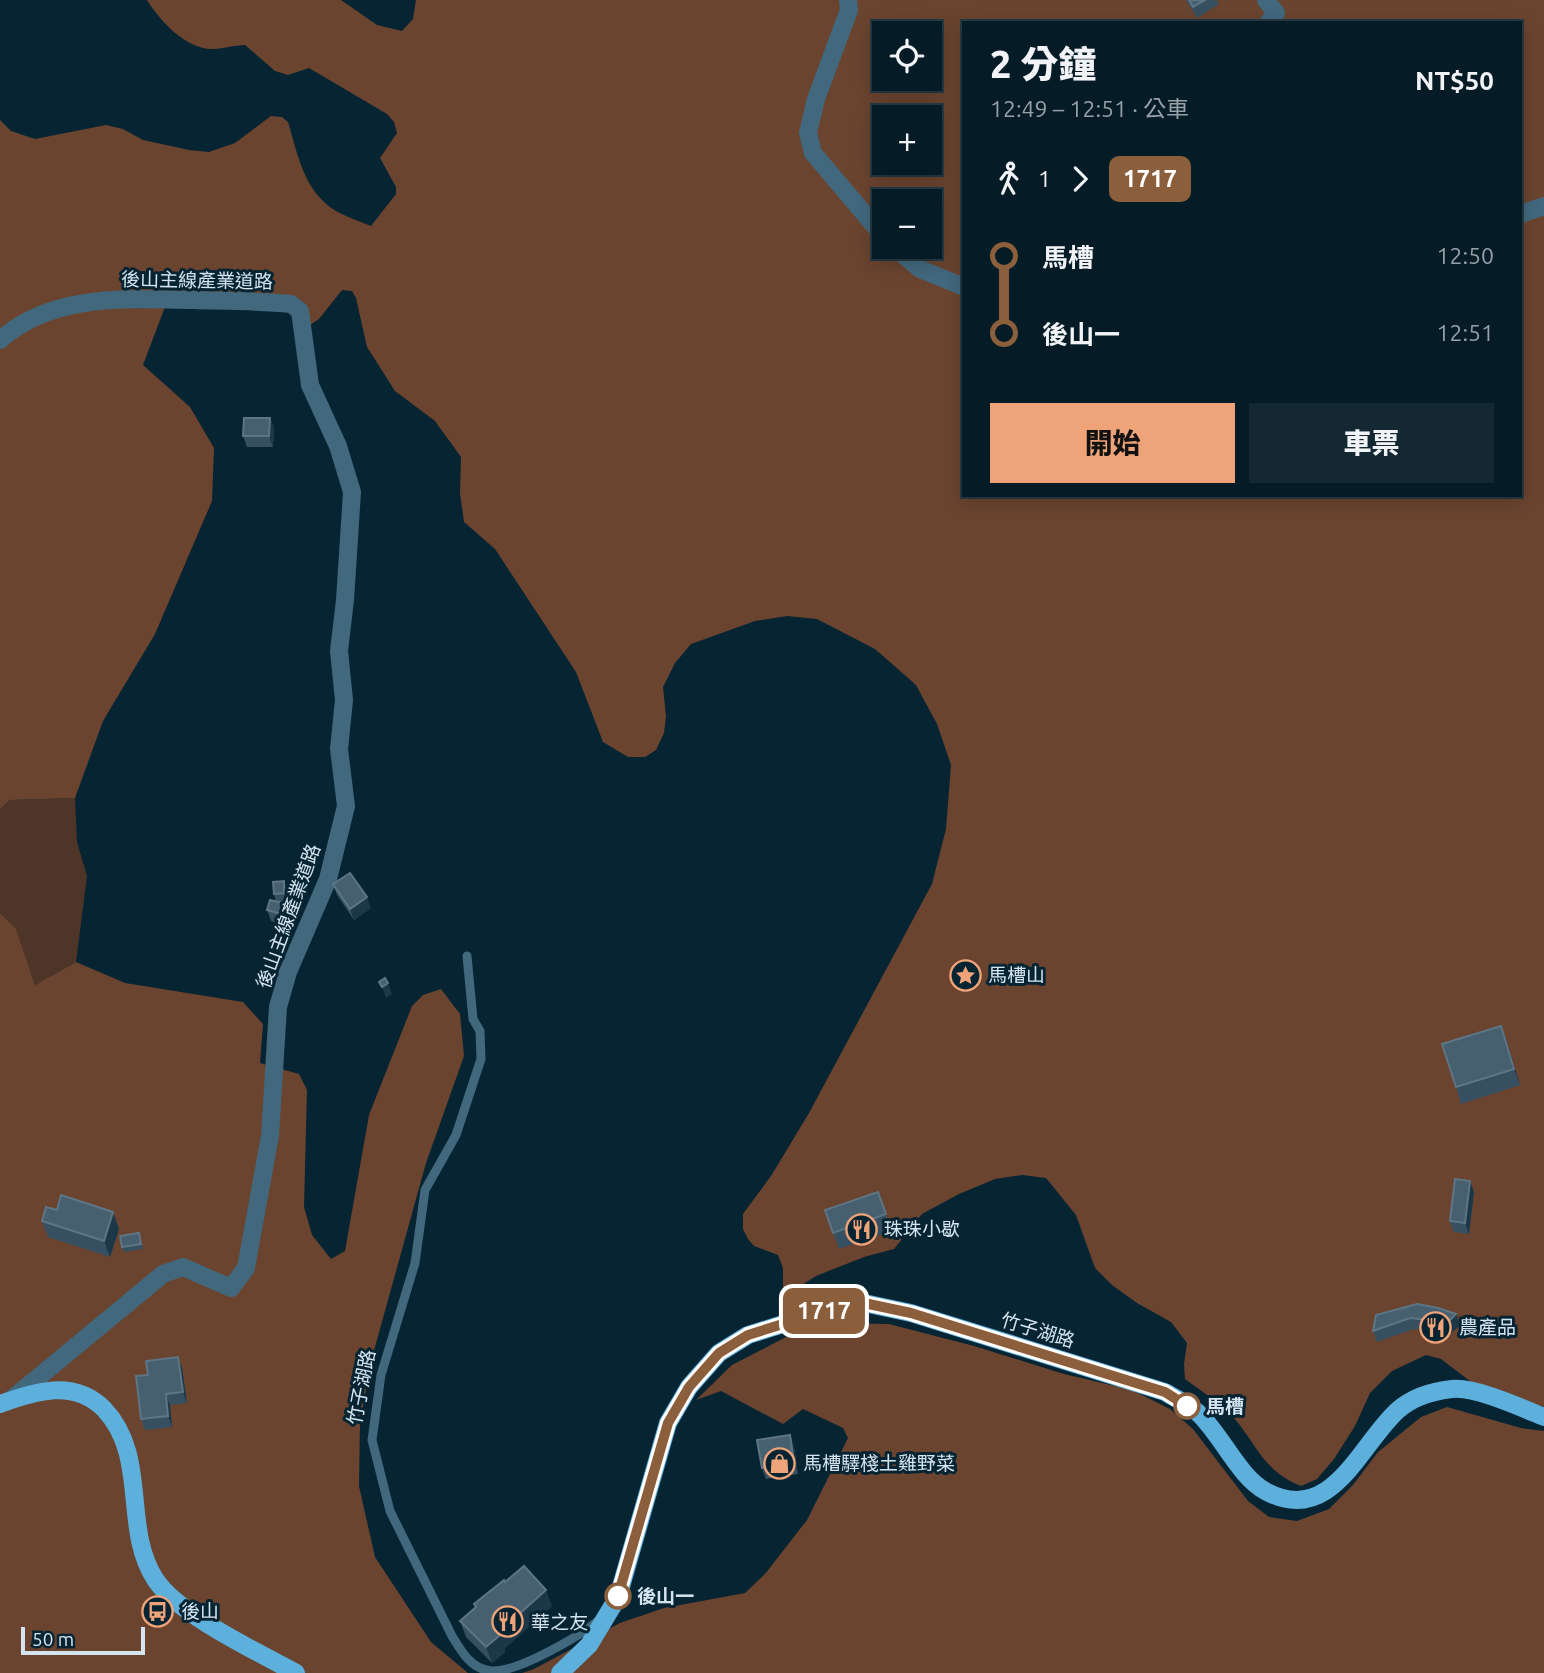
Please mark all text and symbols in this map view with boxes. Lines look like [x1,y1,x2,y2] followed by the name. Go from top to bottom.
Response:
[872,21,942,259] map controls
[872,21,942,91] button: locate
[990,43,1097,85] text: 2 分鐘
[1415,66,1494,95] text: NT$50
[990,96,1189,121] text: 12:49 – 12:51 · 公車
[872,105,942,175] button: +
[990,160,1028,198] icon: walk
[1061,160,1099,198] icon: forward
[1123,165,1177,192] text: 1717
[1038,166,1051,191] text: 1
[872,189,942,259] button: −
[1042,243,1094,272] text: 馬槽
[1436,243,1494,268] text: 12:50
[121,268,273,292] street label: 後山主線產業道路
[1042,320,1120,349] text: 後山一
[1436,320,1494,345] text: 12:51
[990,403,1235,483] button: 開始
[1249,403,1494,483] button: 車票
[252,841,324,991] street label: 後山主線產業道路
[948,958,982,992] place icon: 馬槽山
[988,964,1045,986] place label: 馬槽山
[844,1212,878,1246] restaurant icon: 珠珠小歇
[884,1218,960,1240] place label: 珠珠小歇
[775,1288,873,1334] line badge: 1717
[797,1297,851,1324] text: 1717
[998,1308,1078,1352] street label: 竹子湖路
[1419,1310,1453,1344] restaurant icon: 農產品
[1459,1316,1516,1338] place label: 農產品
[343,1348,379,1426] street label: 竹子湖路
[1174,1393,1200,1419] marker: 馬槽
[1206,1395,1244,1417] place label: 馬槽
[763,1446,797,1480] shop icon: 馬槽驛棧土雞野菜
[803,1452,955,1474] place label: 馬槽驛棧土雞野菜
[605,1583,631,1609] marker: 後山一
[637,1585,694,1607] place label: 後山一
[141,1594,175,1628] bus stop icon: 後山
[181,1600,219,1622] place label: 後山
[491,1605,525,1639] restaurant icon: 華之友
[531,1611,588,1633] place label: 華之友
[21,1624,145,1656] scale bar
[32,1628,74,1650] text: 50 m

